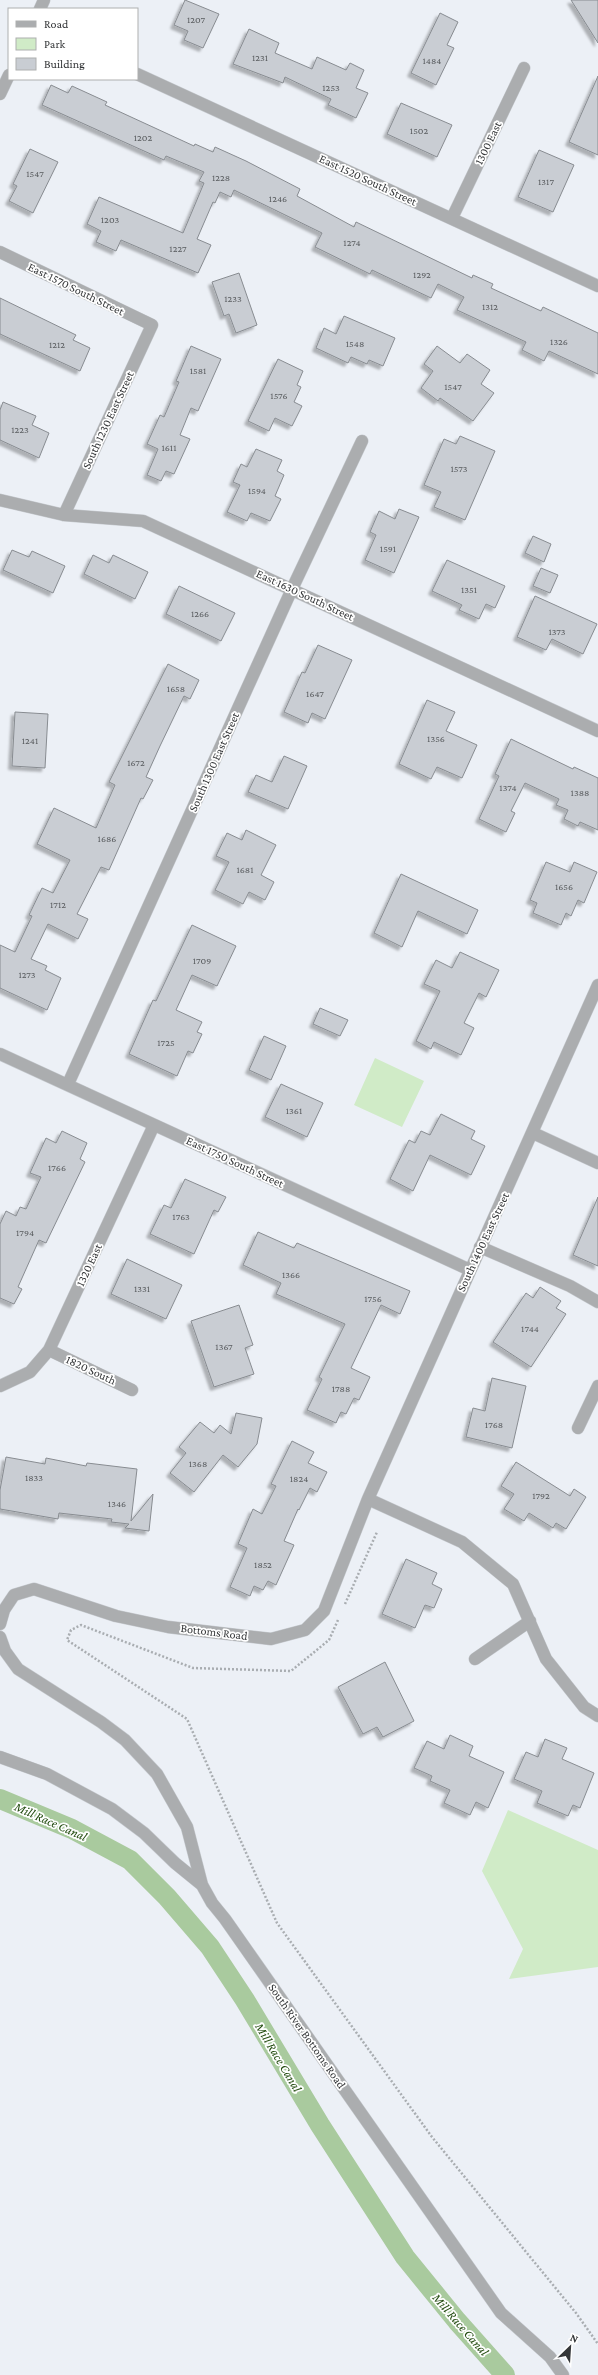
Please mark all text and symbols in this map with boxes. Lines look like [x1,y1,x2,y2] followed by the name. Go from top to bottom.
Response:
[8,8,138,80] legend
[187,14,205,25] house number: 1207
[44,17,69,31] text: Road
[44,37,66,51] text: Park
[252,52,268,63] house number: 1231
[423,55,441,66] house number: 1484
[44,57,85,71] text: Building
[322,82,340,93] house number: 1253
[472,118,505,167] street label: 1300 East
[410,125,428,136] house number: 1502
[134,132,152,143] house number: 1202
[317,151,420,209] street label: East 1520 South Street
[26,168,44,179] house number: 1547
[212,172,230,183] house number: 1228
[538,176,554,187] house number: 1317
[269,193,287,204] house number: 1246
[101,214,119,225] house number: 1203
[343,237,361,248] house number: 1274
[169,243,187,254] house number: 1227
[26,260,127,319] street label: East 1570 South Street
[413,269,431,280] house number: 1292
[224,293,242,304] house number: 1233
[482,301,498,312] house number: 1312
[550,336,568,347] house number: 1326
[346,338,364,349] house number: 1548
[49,339,65,350] house number: 1212
[190,365,206,376] house number: 1581
[79,368,137,471] street label: South 1230 East Street
[444,381,462,392] house number: 1547
[270,390,288,401] house number: 1576
[11,424,29,435] house number: 1223
[161,442,177,453] house number: 1611
[450,463,468,474] house number: 1573
[248,485,266,496] house number: 1594
[380,543,396,554] house number: 1591
[254,566,357,624] street label: East 1630 South Street
[461,584,477,595] house number: 1351
[191,608,209,619] house number: 1266
[548,626,566,637] house number: 1373
[167,683,185,694] house number: 1658
[306,688,324,699] house number: 1647
[186,709,243,814] street label: South 1300 East Street
[427,733,445,744] house number: 1356
[22,735,38,746] house number: 1241
[127,757,145,768] house number: 1672
[499,782,517,793] house number: 1374
[571,787,589,798] house number: 1388
[98,833,116,844] house number: 1686
[236,864,254,875] house number: 1681
[555,881,573,892] house number: 1656
[50,899,66,910] house number: 1712
[193,955,211,966] house number: 1709
[18,969,36,980] house number: 1273
[157,1037,175,1048] house number: 1725
[286,1105,302,1116] house number: 1361
[184,1133,287,1191] street label: East 1750 South Street
[48,1162,66,1173] house number: 1766
[454,1189,513,1294] street label: South 1400 East Street
[172,1211,190,1222] house number: 1763
[16,1227,34,1238] house number: 1794
[73,1241,105,1288] street label: 1320 East
[282,1269,300,1280] house number: 1366
[134,1283,150,1294] house number: 1331
[364,1293,382,1304] house number: 1756
[521,1323,539,1334] house number: 1744
[215,1341,233,1352] house number: 1367
[64,1352,119,1388] street label: 1820 South
[332,1383,350,1394] house number: 1788
[485,1419,503,1430] house number: 1768
[189,1458,207,1469] house number: 1368
[25,1472,43,1483] house number: 1833
[290,1473,308,1484] house number: 1824
[532,1490,550,1501] house number: 1792
[108,1498,126,1509] house number: 1346
[254,1559,272,1570] house number: 1852
[180,1621,249,1643] street label: Bottoms Road
[11,1798,90,1844] water label: Mill Race Canal
[265,1981,349,2092] street label: South River Bottoms Road
[252,2019,305,2095] water label: Mill Race Canal
[429,2289,492,2359] water label: Mill Race Canal
[550,2327,590,2367] north arrow
[568,2331,581,2345] text: N

